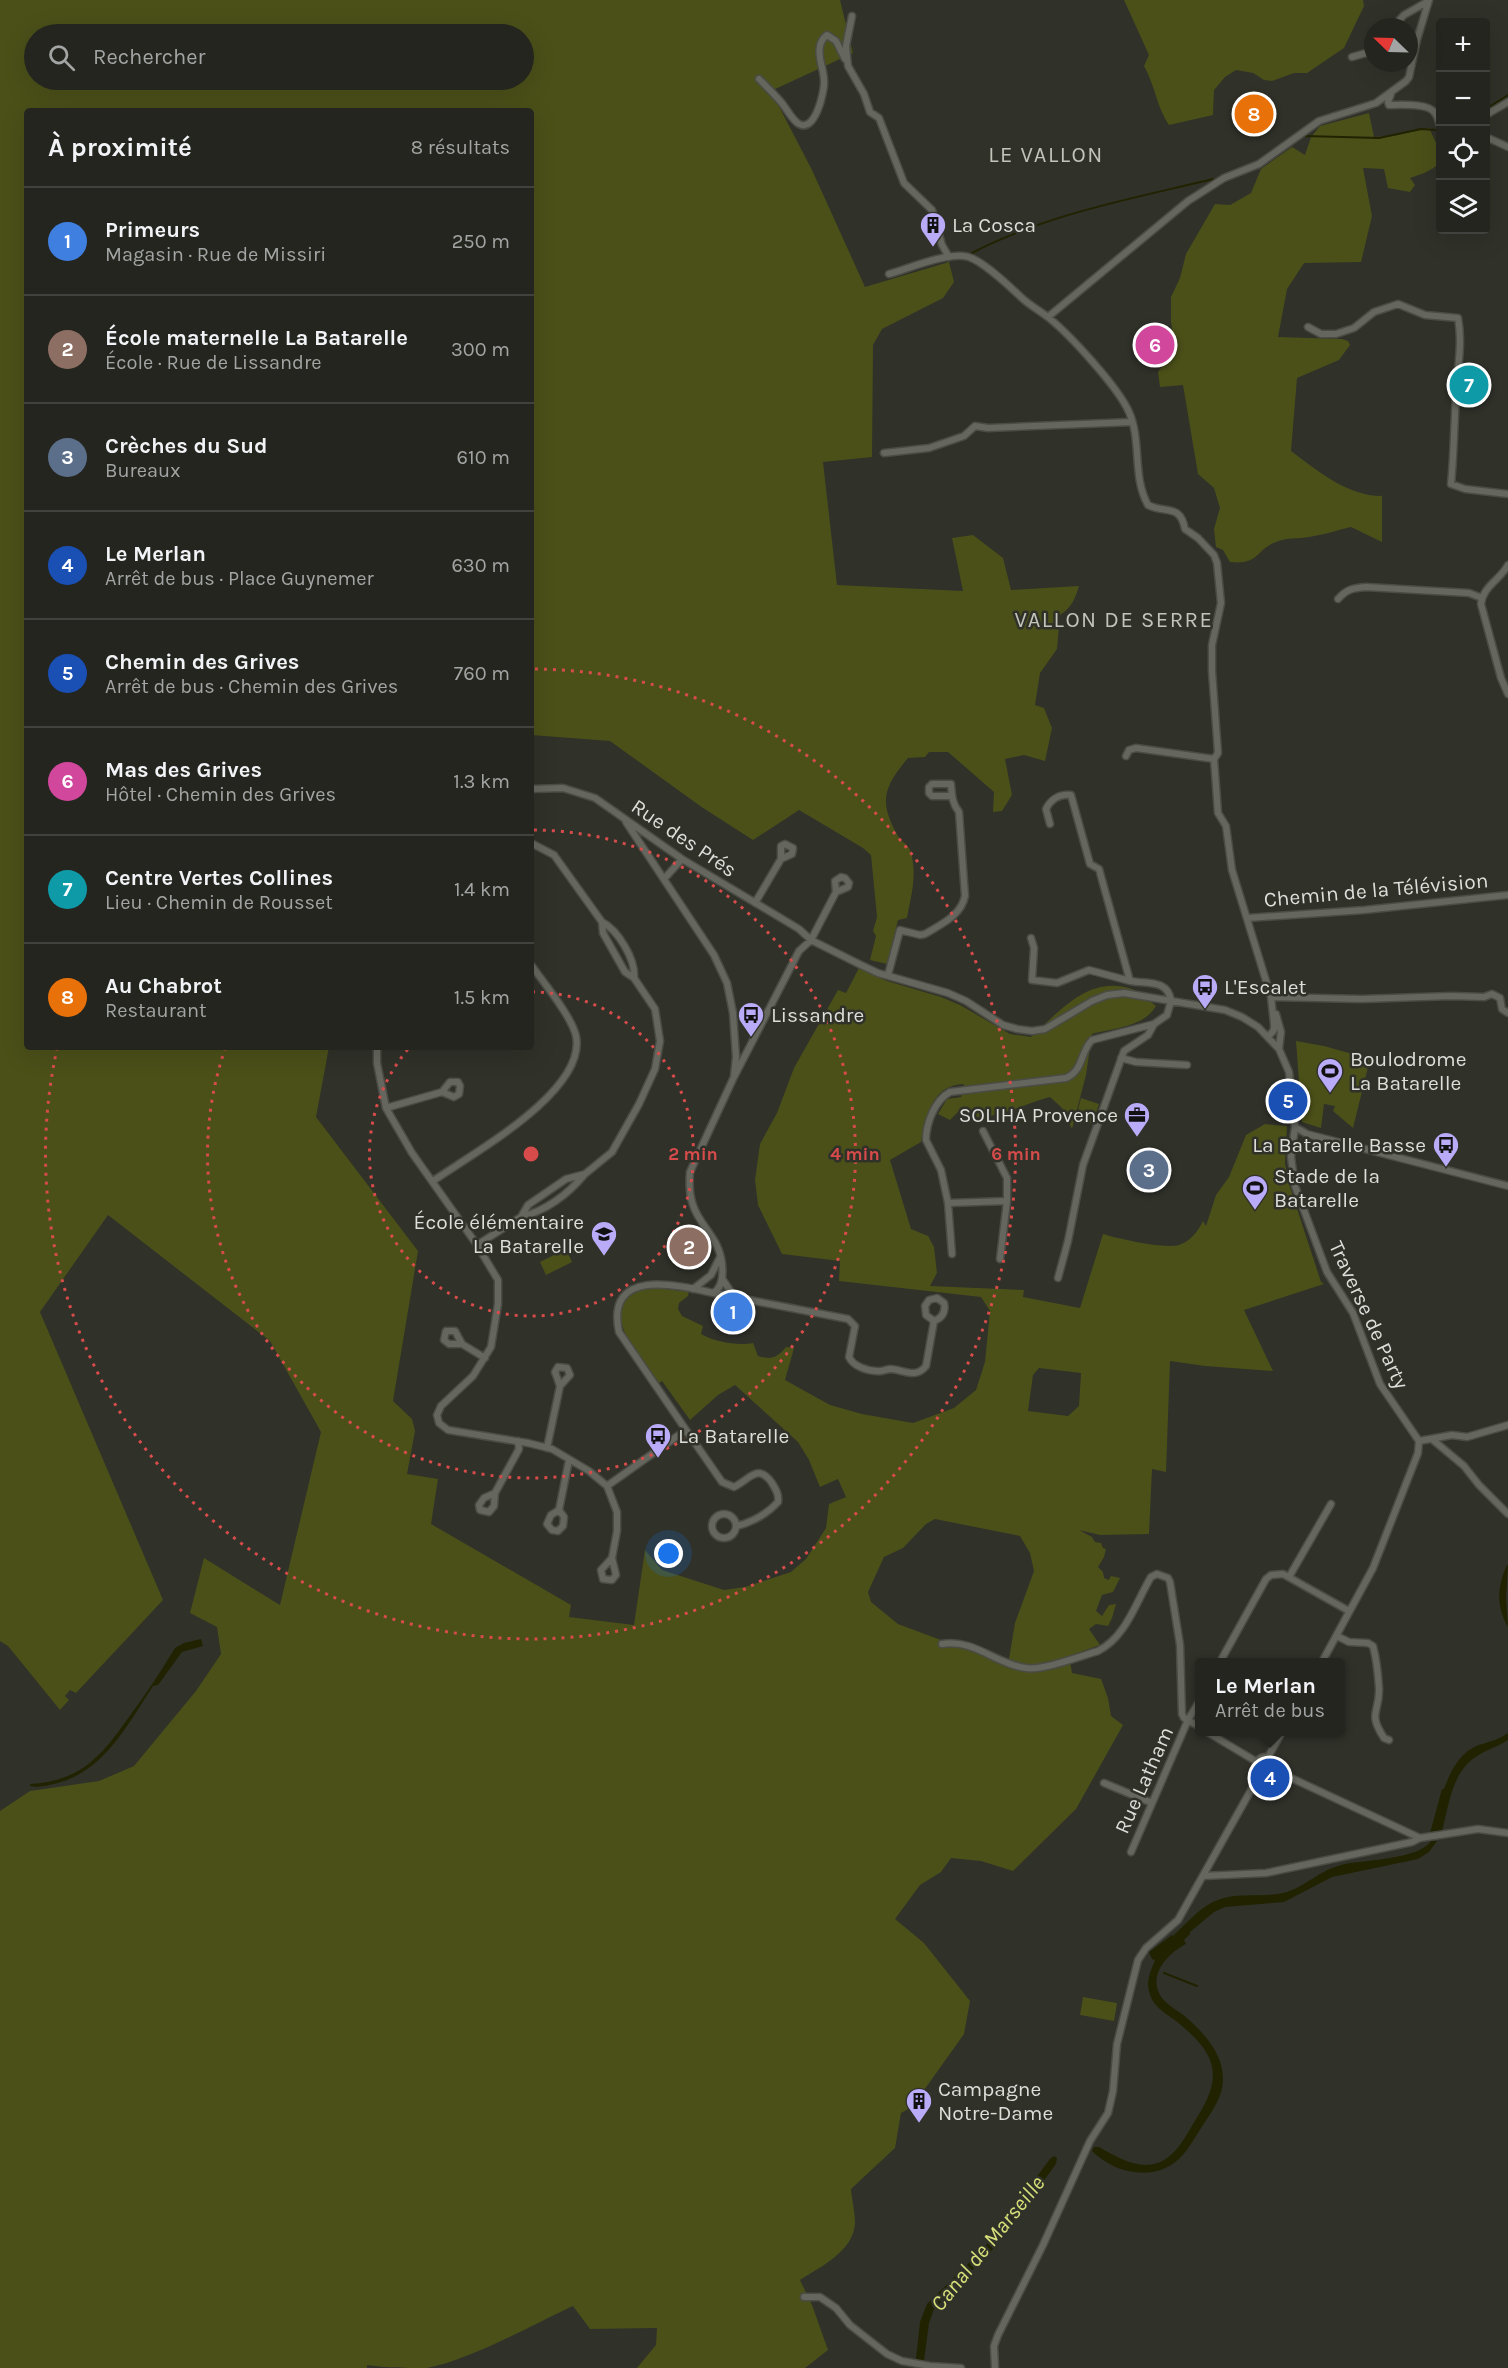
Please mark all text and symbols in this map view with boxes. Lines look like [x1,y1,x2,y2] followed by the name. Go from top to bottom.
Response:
[1364,18,1418,72] north arrow
[1436,18,1490,234] map controls
[1436,18,1490,72] button: +
[24,24,534,90] search box
[45,41,78,74] icon: search
[93,44,206,70] text: Rechercher
[1436,72,1490,126] button: −
[1234,92,1274,136] pin: 8
[1436,126,1490,180] button: locate
[48,132,192,163] text: À proximité
[411,136,510,159] text: 8 résultats
[988,142,1104,168] district label: LE VALLON
[1436,180,1490,234] button: layers
[918,210,948,248] building icon: La Cosca
[952,213,1036,237] place label: La Cosca
[105,217,200,243] text: Primeurs
[64,230,71,253] text: 1
[452,230,510,253] text: 250 m
[105,243,326,266] text: Magasin · Rue de Missiri
[1136,322,1174,368] pin: 6
[105,325,408,351] text: École maternelle La Batarelle
[61,338,74,361] text: 2
[451,338,510,361] text: 300 m
[105,351,321,374] text: École · Rue de Lissandre
[1450,362,1488,408] pin: 7
[105,433,268,459] text: Crèches du Sud
[61,446,74,469] text: 3
[457,446,510,469] text: 610 m
[105,459,180,482] text: Bureaux
[105,541,206,567] text: Le Merlan
[62,554,73,577] text: 4
[451,554,510,577] text: 630 m
[105,567,374,590] text: Arrêt de bus · Place Guynemer
[1015,607,1213,633] district label: VALLON DE SERRE
[105,649,299,675] text: Chemin des Grives
[62,662,73,685] text: 5
[454,662,510,685] text: 760 m
[105,675,398,698] text: Arrêt de bus · Chemin des Grives
[105,757,262,783] text: Mas des Grives
[61,770,74,793] text: 6
[453,770,510,793] text: 1.3 km
[105,783,336,806] text: Hôtel · Chemin des Grives
[627,794,741,882] street label: Rue des Prés
[105,865,333,891] text: Centre Vertes Collines
[1263,868,1489,912] street label: Chemin de la Télévision
[63,878,72,901] text: 7
[454,878,510,901] text: 1.4 km
[105,891,333,914] text: Lieu · Chemin de Rousset
[1190,972,1220,1010] bus stop icon: L'Escalet
[105,973,222,999] text: Au Chabrot
[1224,975,1307,999] place label: L'Escalet
[61,986,74,1009] text: 8
[454,986,510,1009] text: 1.5 km
[105,999,207,1022] text: Restaurant
[736,1000,766,1038] bus stop icon: Lissandre
[771,1003,864,1027] place label: Lissandre
[1350,1047,1467,1095] place label: Boulodrome La Batarelle
[1315,1056,1345,1094] sports icon: Boulodrome La Batarelle
[1268,1078,1308,1124] pin: 5
[1122,1100,1152,1138] office icon: SOLIHA Provence
[959,1103,1118,1127] place label: SOLIHA Provence
[1431,1130,1461,1168] bus stop icon: La Batarelle Basse
[1252,1133,1426,1157] place label: La Batarelle Basse
[668,1143,718,1165] text: 2 min
[830,1143,880,1165] text: 4 min
[991,1143,1041,1165] text: 6 min
[521,1144,541,1164] centre of rings
[1130,1148,1168,1192] pin: 3
[1274,1164,1380,1212] place label: Stade de la Batarelle
[1240,1173,1270,1211] sports icon: Stade de la Batarelle
[414,1210,584,1258] place label: École élémentaire La Batarelle
[589,1219,619,1257] school or university icon: École élémentaire La Batarelle
[670,1224,708,1270] pin: 2
[1324,1237,1414,1393] street label: Traverse de Party
[714,1290,752,1334] pin: 1
[643,1421,673,1459] bus stop icon: La Batarelle
[678,1424,789,1448] place label: La Batarelle
[654,1539,683,1568] your location
[1195,1658,1345,1736] popup
[1215,1673,1316,1699] text: Le Merlan
[1215,1699,1325,1722] text: Arrêt de bus
[1110,1723,1178,1837] street label: Rue Latham
[1250,1756,1290,1800] pin: 4
[938,2077,1053,2125] place label: Campagne Notre-Dame
[904,2086,934,2124] building icon: Campagne Notre-Dame
[925,2171,1050,2316] water label: Canal de Marseille

